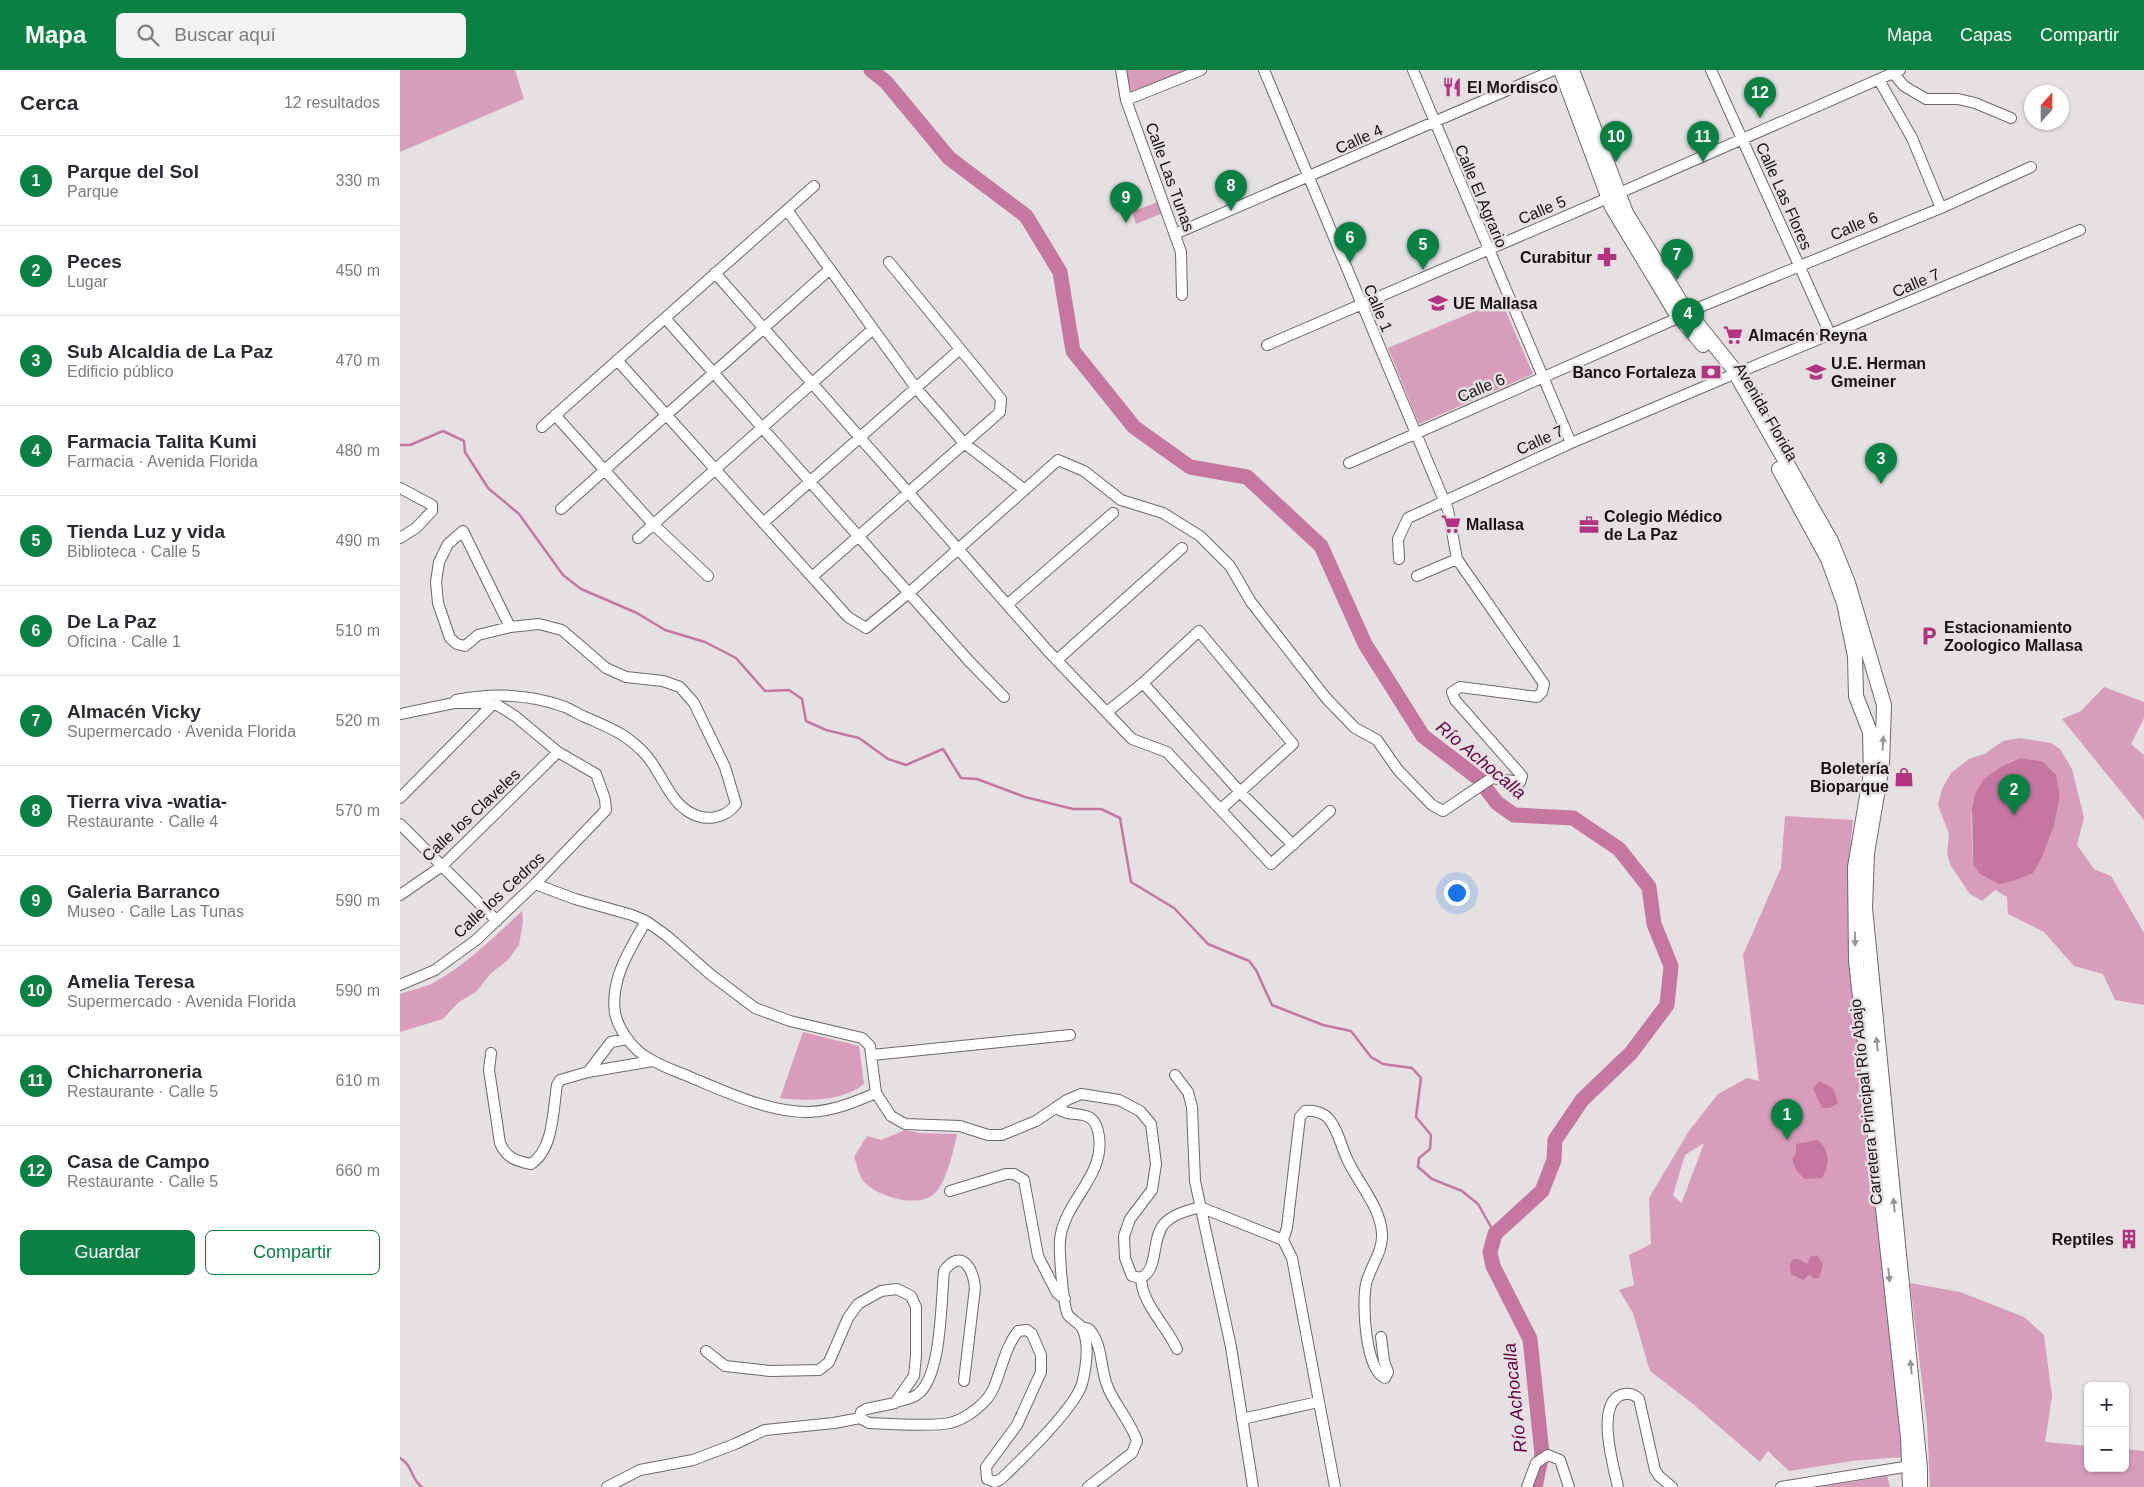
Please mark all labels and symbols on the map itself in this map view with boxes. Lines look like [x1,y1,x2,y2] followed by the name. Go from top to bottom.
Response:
[1441,76,1463,98] restaurant icon: El Mordisco
[1744,77,1776,118] pin: 12
[1467,79,1558,96] place label: El Mordisco
[2024,85,2069,130] north arrow
[1142,120,1198,234] street label: Calle Las Tunas
[1333,121,1385,157] street label: Calle 4
[1600,121,1632,162] pin: 10
[1687,121,1719,162] pin: 11
[1753,140,1815,252] street label: Calle Las Flores
[1452,142,1510,250] street label: Calle El Agrario
[1215,170,1247,211] pin: 8
[1110,182,1142,223] pin: 9
[1516,192,1568,228] street label: Calle 5
[1828,208,1880,244] street label: Calle 6
[1334,222,1366,263] pin: 6
[1407,229,1439,270] pin: 5
[1661,239,1693,280] pin: 7
[1596,246,1618,268] pharmacy icon: Curabitur
[1520,249,1592,266] place label: Curabitur
[1890,265,1942,301] street label: Calle 7
[1360,282,1396,334] street label: Calle 1
[1427,292,1449,314] school or university icon: UE Mallasa
[1453,295,1538,312] place label: UE Mallasa
[1672,298,1704,339] pin: 4
[1722,324,1744,346] supermarket icon: Almacén Reyna
[1748,327,1867,344] place label: Almacén Reyna
[1831,355,1926,390] place label: U.E. Herman Gmeiner
[1731,360,1801,464] street label: Avenida Florida
[1700,361,1722,383] bank icon: Banco Fortaleza
[1805,361,1827,383] school or university icon: U.E. Herman Gmeiner
[1572,364,1696,381] place label: Banco Fortaleza
[1455,370,1507,406] street label: Calle 6
[1514,422,1566,458] street label: Calle 7
[1865,443,1897,484] pin: 3
[1604,508,1722,543] place label: Colegio Médico de La Paz
[1440,513,1462,535] supermarket icon: Mallasa
[1578,514,1600,536] office icon: Colegio Médico de La Paz
[1466,516,1524,533] place label: Mallasa
[1944,619,2083,654] place label: Estacionamiento Zoologico Mallasa
[1918,625,1940,647] parking icon: Estacionamiento Zoologico Mallasa
[1432,717,1530,803] water label: Río Achocalla
[1880,735,1888,751] one-way arrow
[1810,760,1889,795] place label: Boletería Bioparque
[419,765,523,865] street label: Calle los Claveles
[1893,766,1915,788] shop icon: Boletería Bioparque
[1998,774,2030,815] pin: 2
[450,849,548,941] street label: Calle los Cedros
[1444,880,1470,906] your location
[1851,931,1859,947] one-way arrow
[1847,998,1885,1206] street label: Carretera Principal Río Abajo
[1873,1035,1881,1051] one-way arrow
[1771,1099,1803,1140] pin: 1
[1890,1197,1898,1213] one-way arrow
[2118,1228,2140,1250] building icon: Reptiles
[2052,1231,2114,1248] place label: Reptiles
[1885,1267,1893,1283] one-way arrow
[1499,1342,1531,1454] water label: Río Achocalla
[1907,1359,1915,1375] one-way arrow

